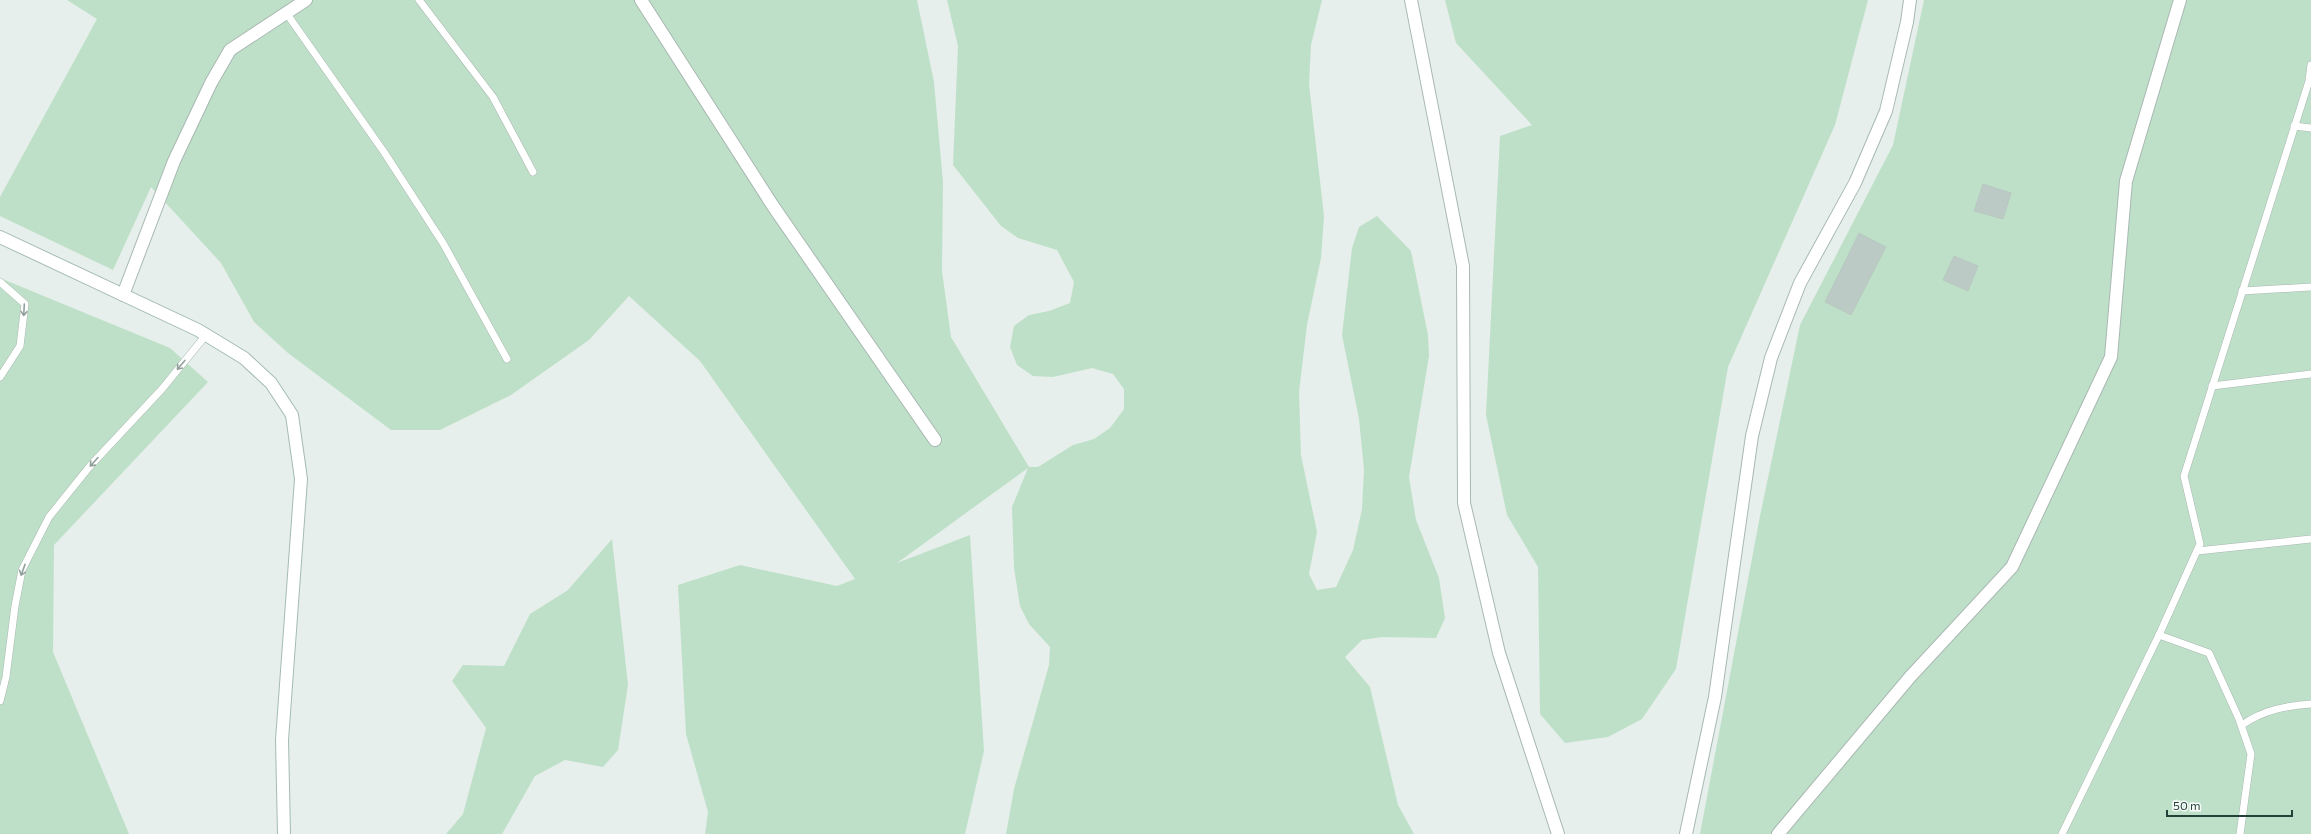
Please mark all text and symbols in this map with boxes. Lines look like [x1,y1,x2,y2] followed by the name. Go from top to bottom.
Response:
[20,303,27,316] one-way arrow
[177,360,186,371] one-way arrow
[90,457,99,467] one-way arrow
[19,563,27,575] one-way arrow
[2167,792,2292,818] scale bar
[2173,798,2201,812] text: 50 m

